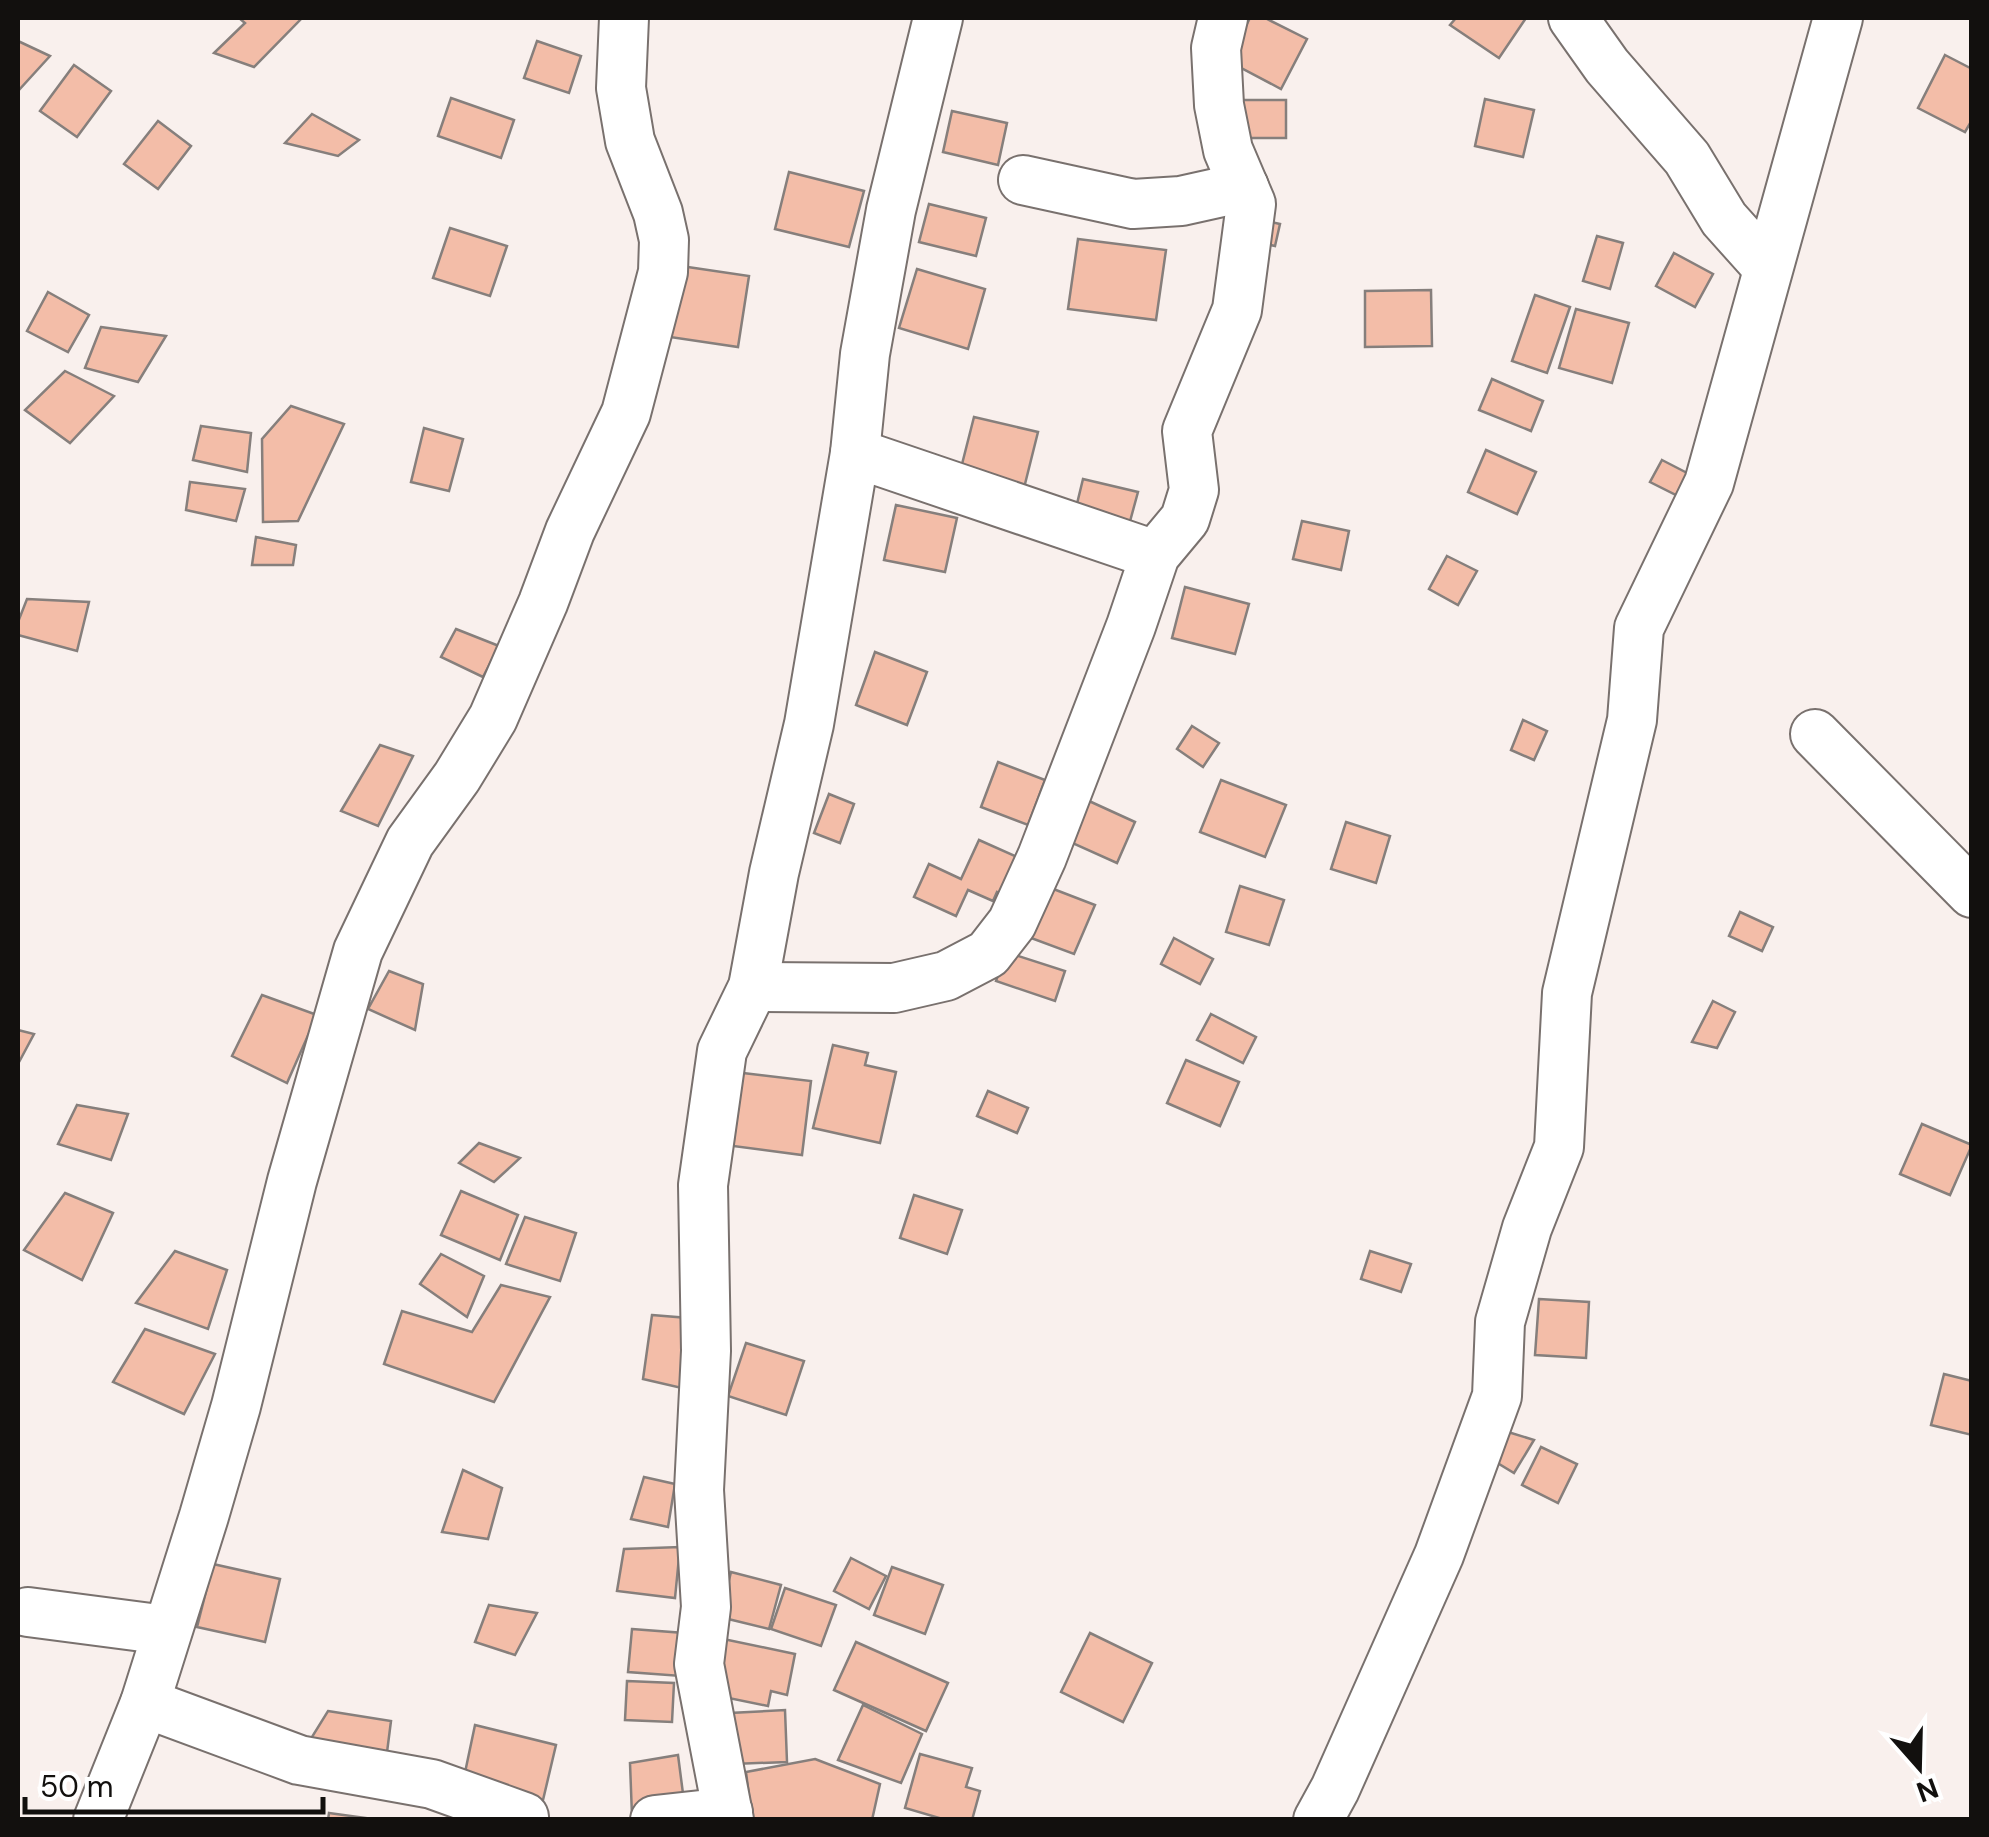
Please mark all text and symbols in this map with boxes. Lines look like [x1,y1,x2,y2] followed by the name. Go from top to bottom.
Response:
[1869,1717,1969,1817] north arrow
[25,1752,322,1814] scale bar
[40,1767,114,1806] text: 50 m
[1911,1769,1943,1811] text: N

